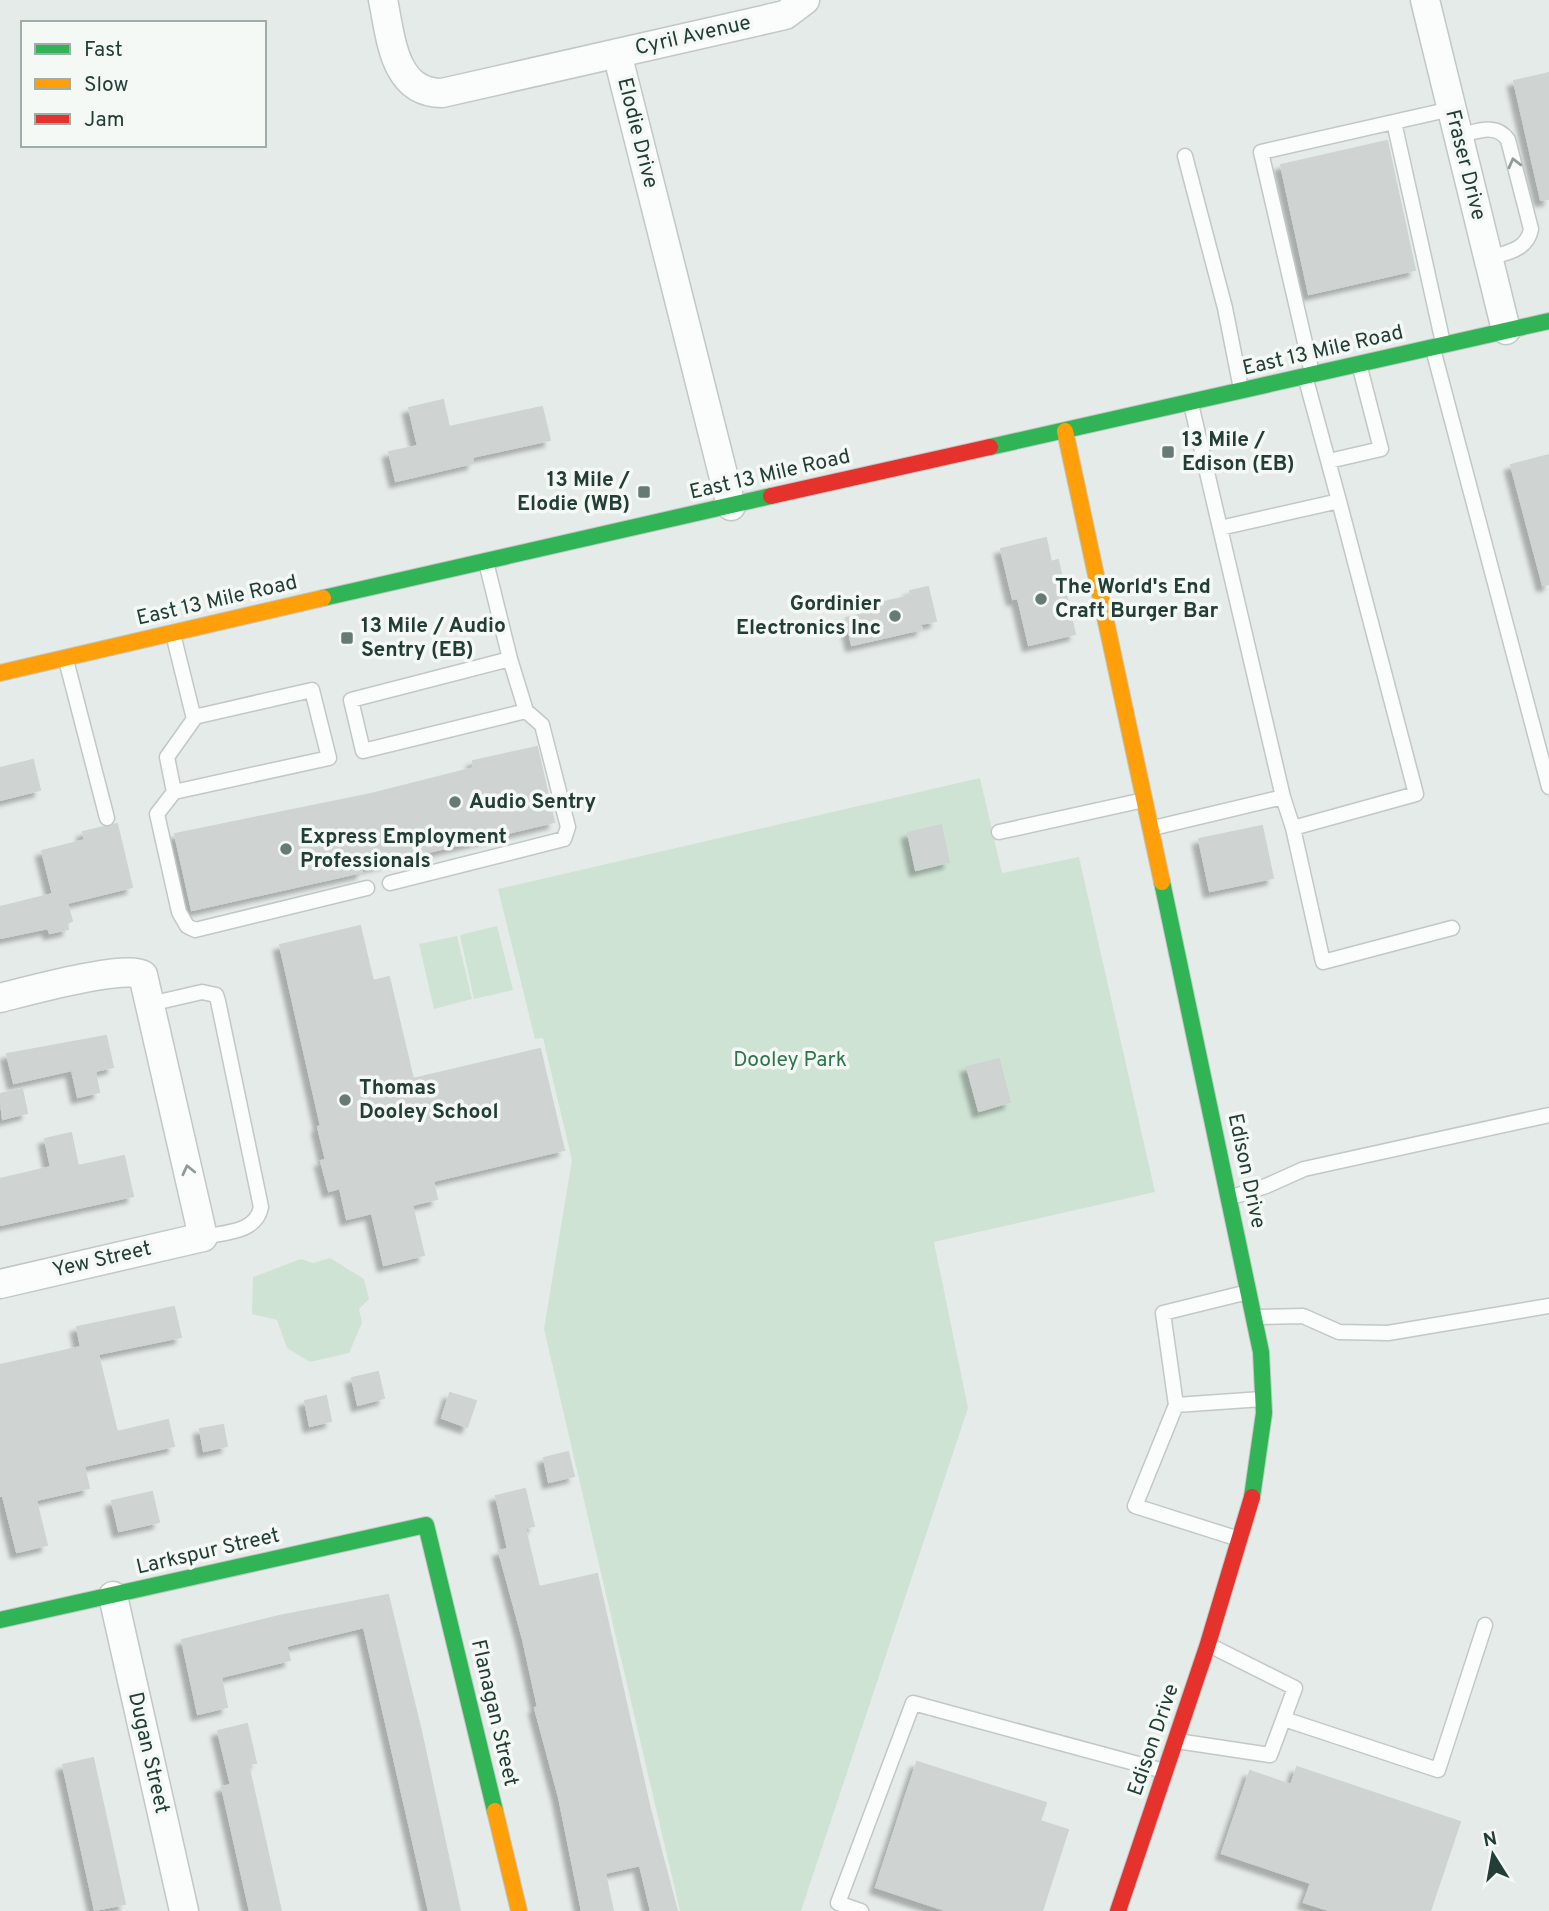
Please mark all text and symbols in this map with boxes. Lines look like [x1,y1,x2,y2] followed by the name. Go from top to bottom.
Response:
[633,10,753,62] street label: Cyril Avenue
[21,21,266,147] legend
[84,37,123,64] text: Fast
[84,72,129,99] text: Slow
[610,75,664,191] street label: Elodie Drive
[84,107,125,134] text: Jam
[1438,107,1492,223] street label: Fraser Drive
[1508,157,1522,169] one-way arrow
[1240,319,1406,383] street label: East 13 Mile Road
[1182,427,1295,478] place label: 13 Mile / Edison (EB)
[687,443,853,507] street label: East 13 Mile Road
[1160,444,1176,460] marker: 13 Mile / Edison (EB)
[517,467,630,518] place label: 13 Mile / Elodie (WB)
[636,484,652,500] marker: 13 Mile / Elodie (WB)
[134,569,300,633] street label: East 13 Mile Road
[1055,574,1219,625] place label: The World's End Craft Burger Bar
[736,591,881,642] place label: Gordinier Electronics Inc
[1033,591,1049,607] marker: The World's End Craft Burger Bar
[887,608,903,624] marker: Gordinier Electronics Inc
[361,613,506,664] place label: 13 Mile / Audio Sentry (EB)
[339,630,355,646] marker: 13 Mile / Audio Sentry (EB)
[469,789,596,816] place label: Audio Sentry
[447,794,463,810] marker: Audio Sentry
[300,824,507,875] place label: Express Employment Professionals
[278,841,294,857] marker: Express Employment Professionals
[733,1047,847,1074] park label: Dooley Park
[359,1075,499,1126] place label: Thomas Dooley School
[337,1092,353,1108] marker: Thomas Dooley School
[1221,1111,1271,1231] street label: Edison Drive
[182,1164,196,1176] one-way arrow
[50,1236,154,1284] street label: Yew Street
[134,1522,282,1582] street label: Larkspur Street
[464,1637,524,1789] street label: Flanagan Street
[1122,1680,1186,1800] street label: Edison Drive
[121,1690,175,1816] street label: Dugan Street
[1458,1820,1528,1890] north arrow
[1481,1827,1499,1853] text: N

